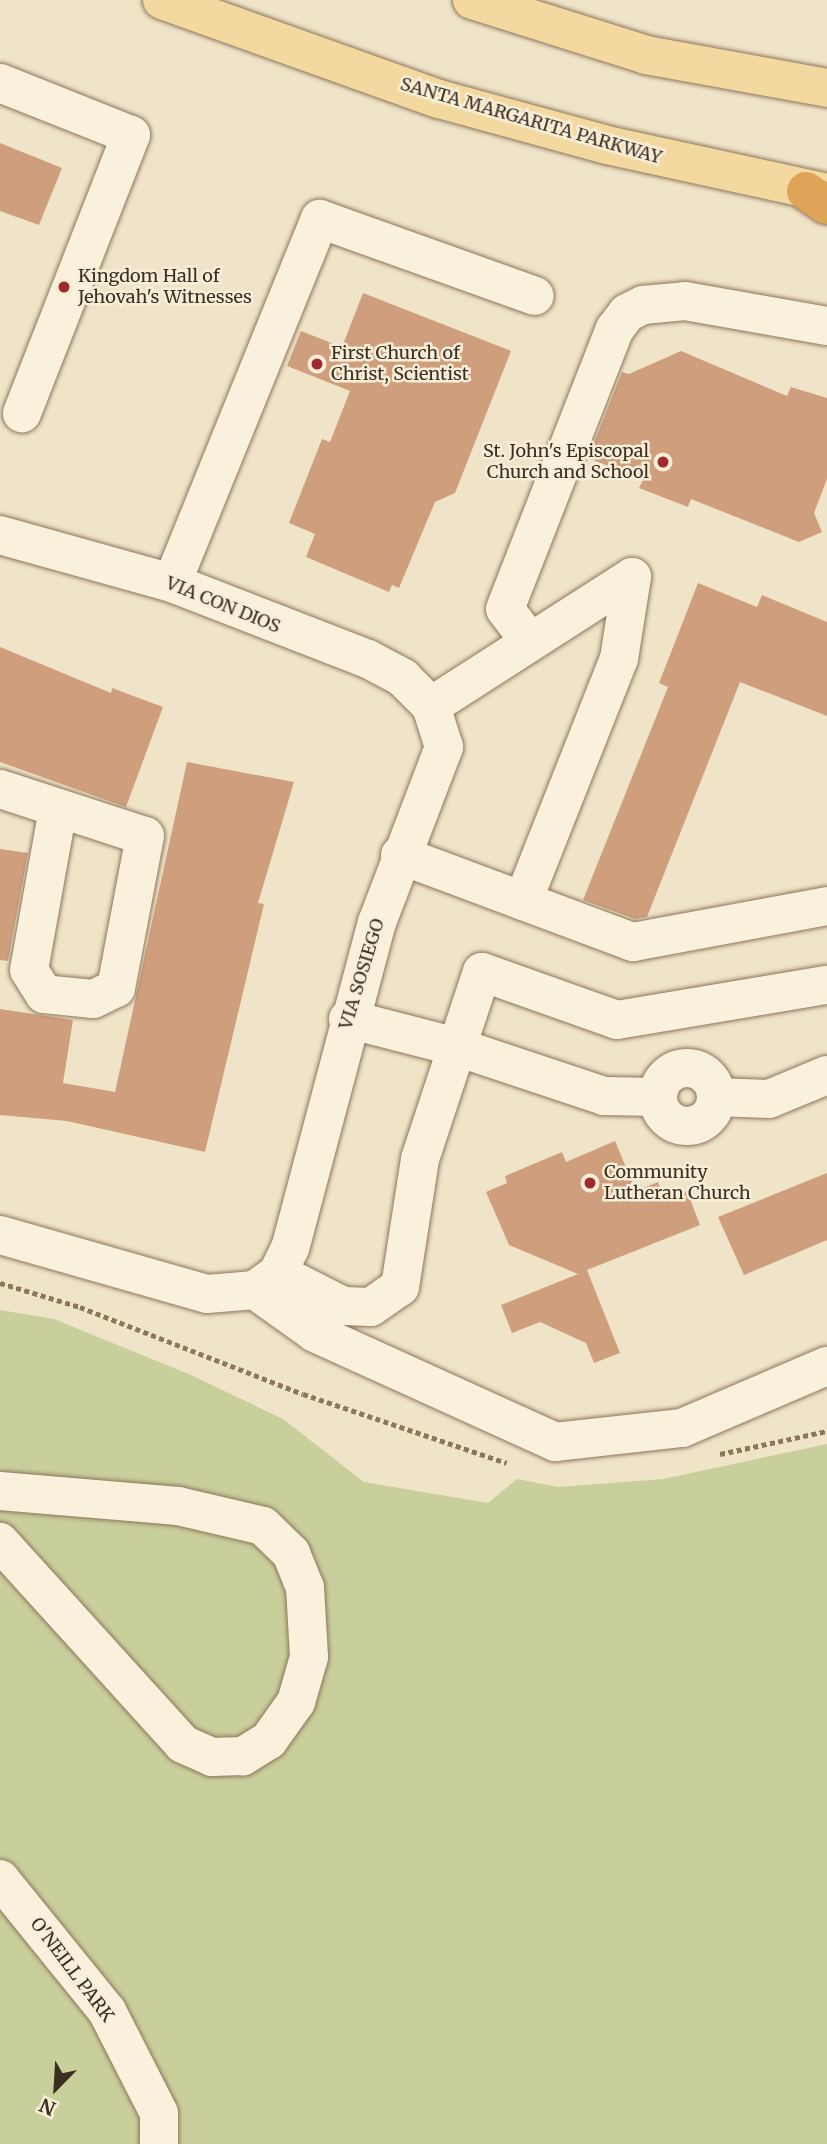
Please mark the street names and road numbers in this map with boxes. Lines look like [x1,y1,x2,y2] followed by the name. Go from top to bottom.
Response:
[398,73,664,169] street label: SANTA MARGARITA PARKWAY
[163,572,283,638] street label: VIA CON DIOS
[335,916,389,1032] street label: VIA SOSIEGO
[26,1914,118,2026] street label: O'NEILL PARK

